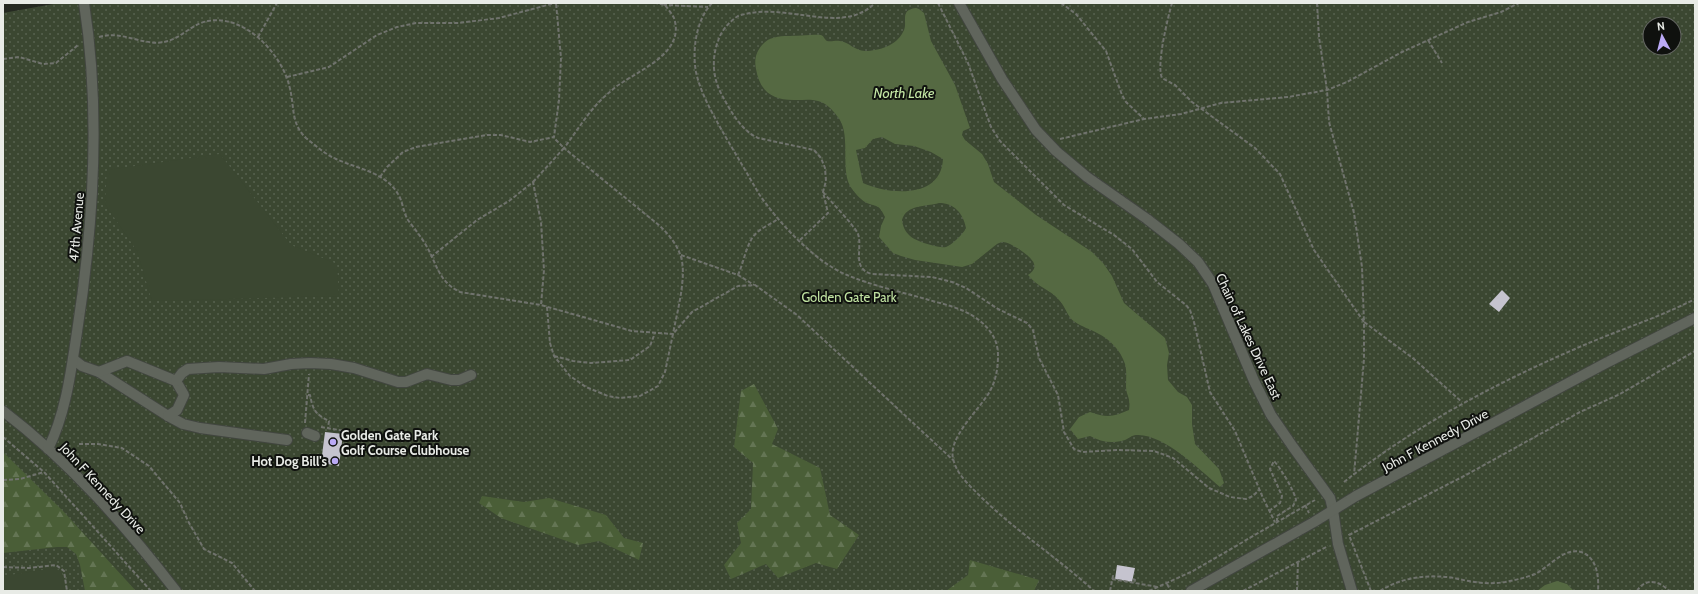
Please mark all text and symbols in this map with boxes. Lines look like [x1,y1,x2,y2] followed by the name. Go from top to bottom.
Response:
[1642,16,1682,56] north arrow
[1656,19,1665,33] text: N
[874,84,935,102] water label: North Lake
[65,191,87,262] street label: 47th Avenue
[1213,270,1285,402] street label: Chain of Lakes Drive East
[801,289,897,305] park label: Golden Gate Park
[1378,405,1491,475] street label: John F Kennedy Drive
[341,427,470,458] place label: Golden Gate Park Golf Course Clubhouse
[328,437,338,447] marker: Golden Gate Park Golf Course Clubhouse
[56,439,149,537] street label: John F Kennedy Drive
[251,453,327,469] place label: Hot Dog Bill's
[330,456,340,466] marker: Hot Dog Bill's

